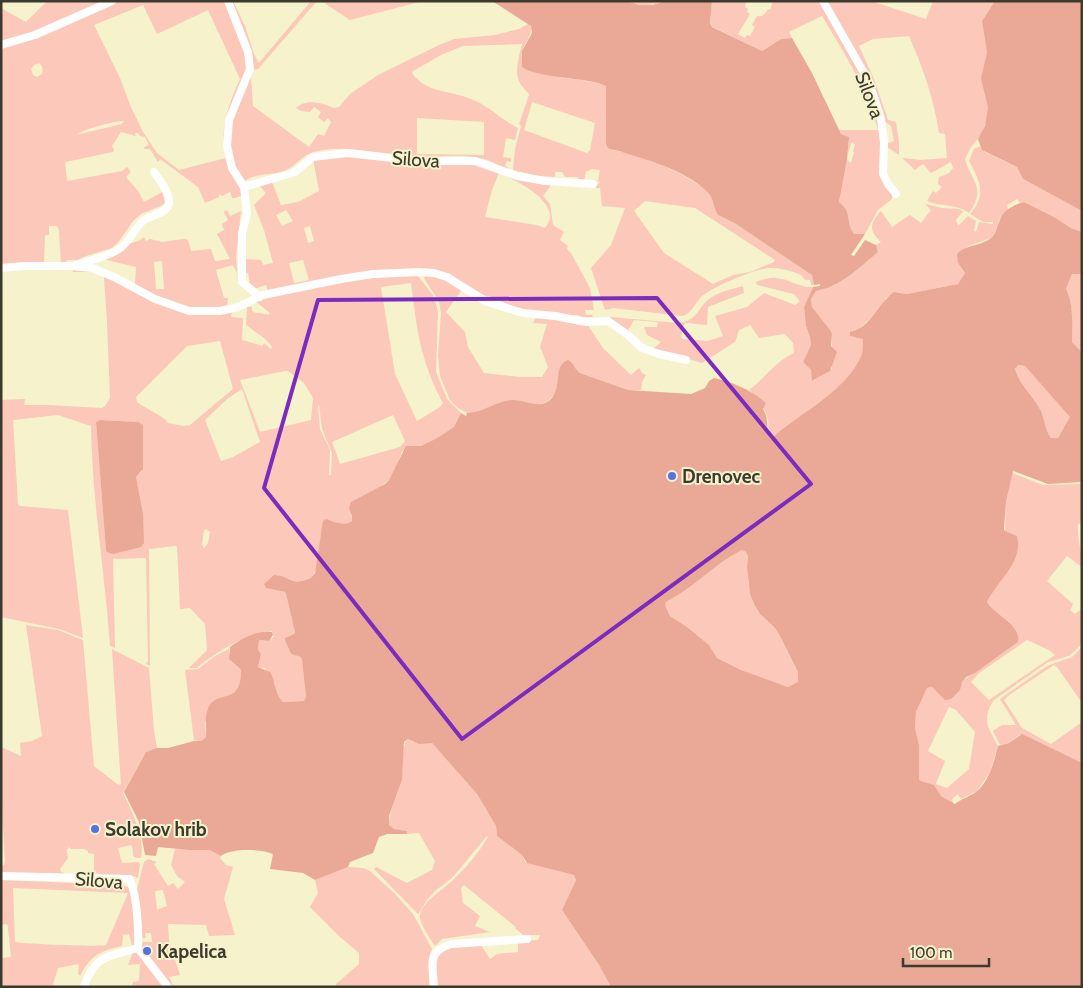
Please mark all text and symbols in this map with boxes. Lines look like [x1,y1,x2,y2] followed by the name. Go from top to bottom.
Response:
[850,69,889,122] street label: Silova
[391,146,441,173] street label: Silova
[682,465,761,488] place label: Drenovec
[666,470,678,482] marker: Drenovec
[105,818,207,841] place label: Solakov hrib
[89,823,101,835] marker: Solakov hrib
[74,867,124,894] street label: Silova
[903,936,989,968] scale bar
[157,940,227,963] place label: Kapelica
[910,944,952,962] text: 100 m
[141,945,153,957] marker: Kapelica

